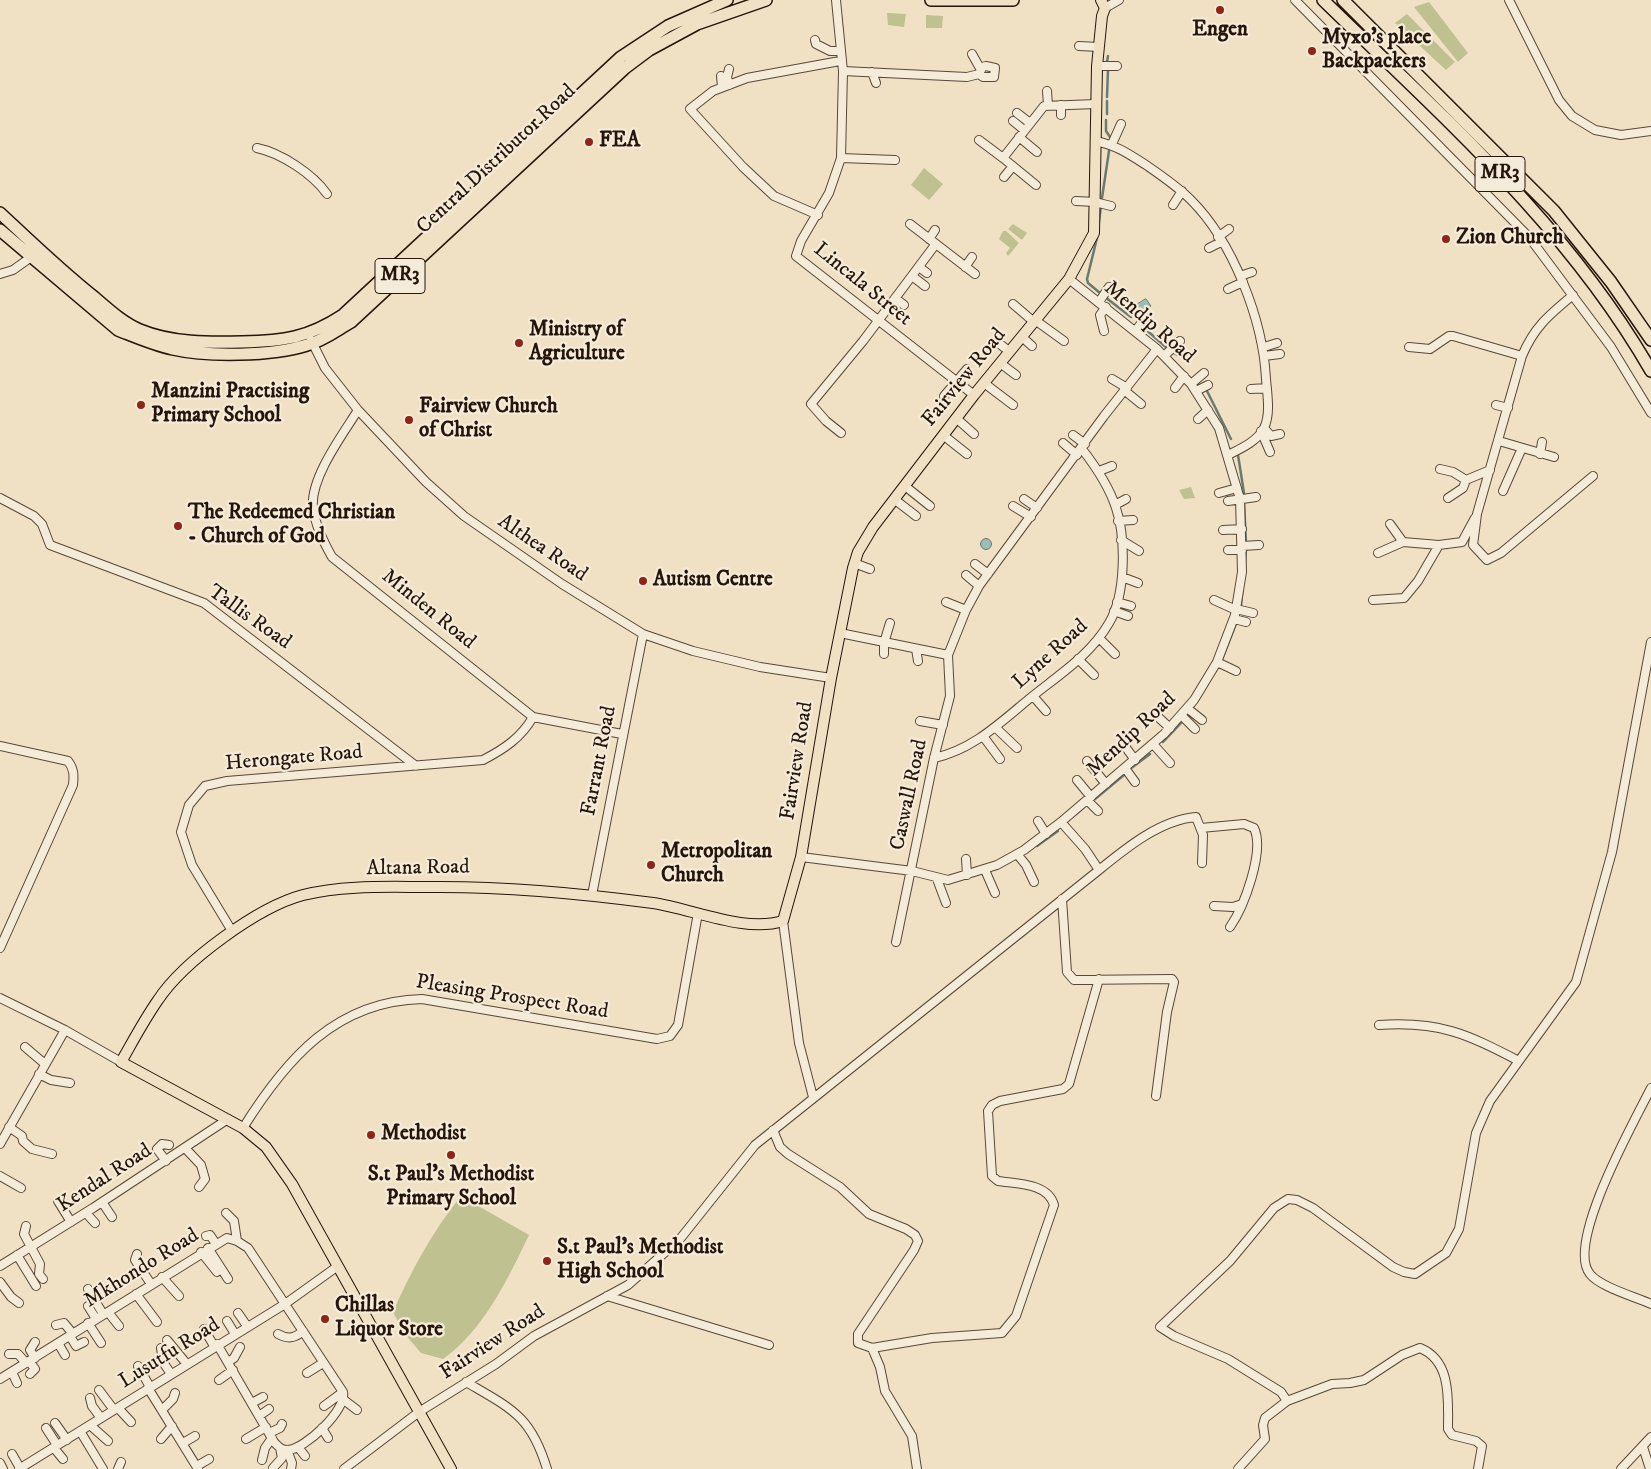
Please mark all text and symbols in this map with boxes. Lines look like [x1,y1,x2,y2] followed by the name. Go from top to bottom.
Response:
[1214,4,1226,16] marker: Engen
[1192,18,1248,44] place label: Engen
[1322,26,1431,76] place label: Myxo's place Backpackers
[1306,45,1318,57] marker: Myxo's place Backpackers
[412,80,582,240] street label: Central Distributor Road
[599,129,640,155] place label: FEA
[583,136,595,148] marker: FEA
[1475,156,1525,192] road number: MR3
[1456,226,1563,252] place label: Zion Church
[1440,233,1452,245] marker: Zion Church
[808,238,916,332] street label: Lincala Street
[375,258,425,294] road number: MR3
[1098,276,1200,370] street label: Mendip Road
[529,318,625,368] place label: Ministry of Agriculture
[918,324,1012,432] street label: Fairview Road
[513,337,525,349] marker: Ministry of Agriculture
[151,380,309,430] place label: Manzini Practising Primary School
[419,395,558,445] place label: Fairview Church of Christ
[135,399,147,411] marker: Manzini Practising Primary School
[403,414,415,426] marker: Fairview Church of Christ
[188,501,395,551] place label: The Redeemed Christian - Church of God
[492,510,592,588] street label: Althea Road
[172,520,184,532] marker: The Redeemed Christian - Church of God
[376,564,480,656] street label: Minden Road
[653,568,773,594] place label: Autism Centre
[637,575,649,587] marker: Autism Centre
[202,580,296,656] street label: Tallis Road
[1008,615,1094,695] street label: Lyne Road
[1082,687,1182,783] street label: Mendip Road
[776,700,820,822] street label: Fairview Road
[577,704,623,818] street label: Farrant Road
[886,737,934,853] street label: Caswall Road
[224,740,364,778] street label: Herongate Road
[661,840,772,890] place label: Metropolitan Church
[366,856,470,882] street label: Altana Road
[645,859,657,871] marker: Metropolitan Church
[414,970,610,1026] street label: Pleasing Prospect Road
[381,1122,466,1148] place label: Methodist
[365,1129,377,1141] marker: Methodist
[53,1139,157,1219] street label: Kendal Road
[445,1149,457,1161] marker: S.t Paul's Methodist Primary School
[368,1163,534,1213] place label: S.t Paul's Methodist Primary School
[80,1224,204,1314] street label: Mkhondo Road
[557,1236,723,1286] place label: S.t Paul's Methodist High School
[541,1255,553,1267] marker: S.t Paul's Methodist High School
[335,1294,443,1344] place label: Chillas Liquor Store
[436,1300,550,1386] street label: Fairview Road
[115,1313,225,1395] street label: Lusutfu Road
[319,1313,331,1325] marker: Chillas Liquor Store

